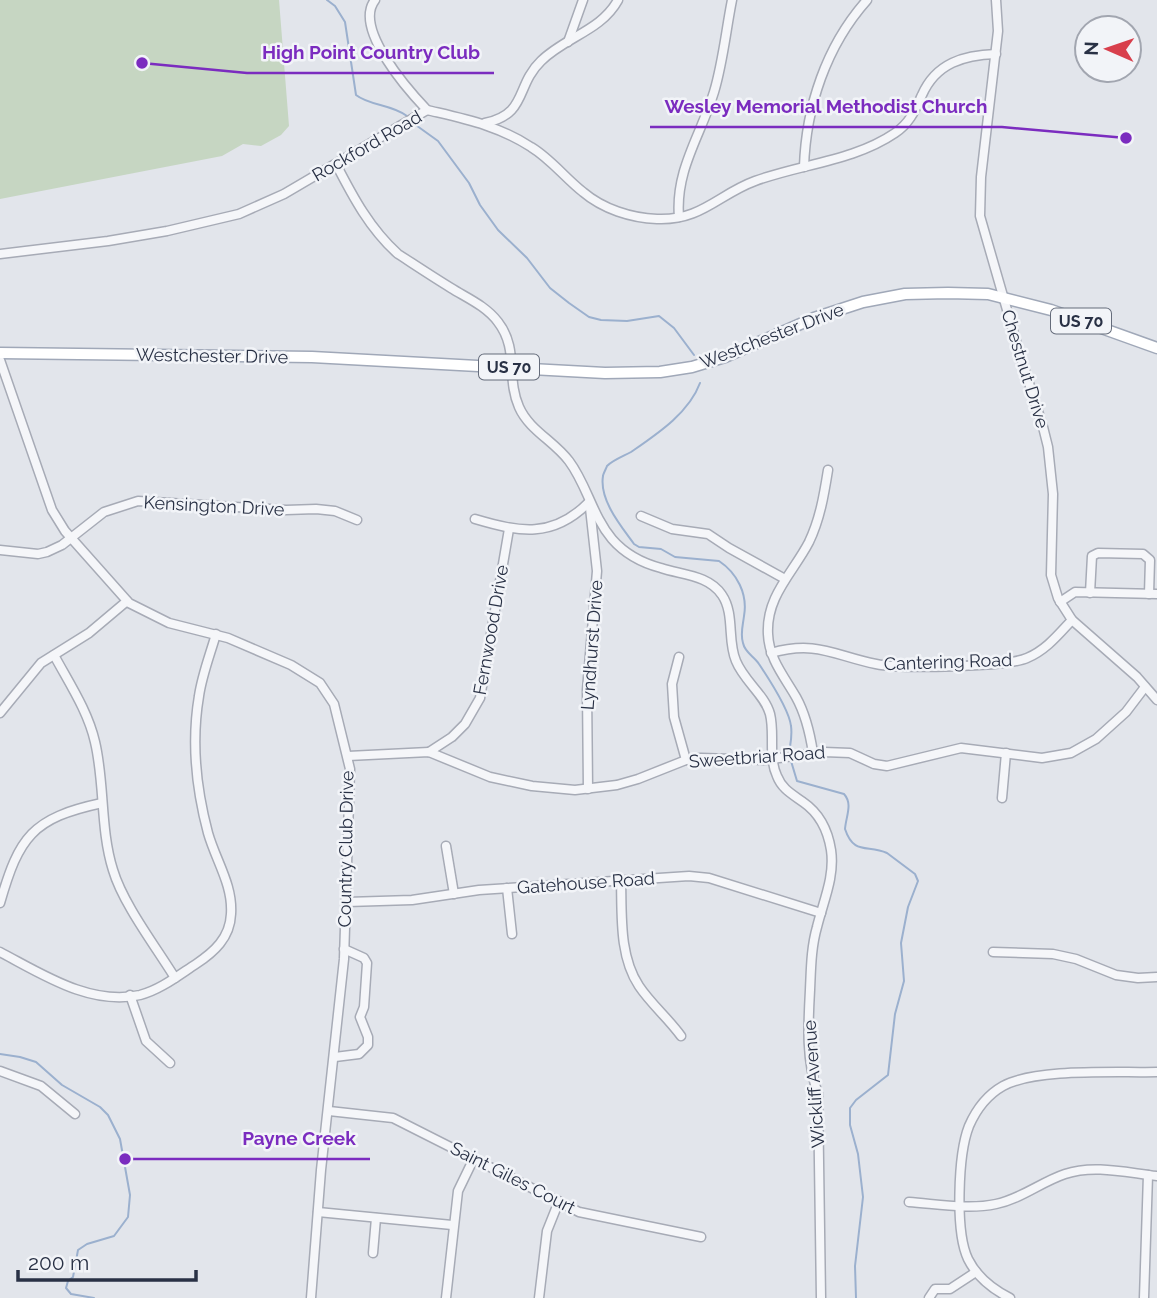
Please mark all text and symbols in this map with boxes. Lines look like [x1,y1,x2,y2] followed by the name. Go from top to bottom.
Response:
[1073,14,1143,84] north arrow
[247,33,494,73] callout: High Point Country Club
[262,41,480,63] text: High Point Country Club
[1080,41,1102,56] text: N
[650,87,1002,127] callout: Wesley Memorial Methodist Church
[665,95,987,117] text: Wesley Memorial Methodist Church
[308,106,425,185] street label: Rockford Road
[697,298,847,373] street label: Westchester Drive
[997,307,1054,431] street label: Chestnut Drive
[1051,308,1111,334] road number: US 70
[136,344,289,367] street label: Westchester Drive
[479,354,539,380] road number: US 70
[143,491,285,520] street label: Kensington Drive
[469,563,512,697] street label: Fernwood Drive
[576,579,607,711] street label: Lyndhurst Drive
[883,649,1013,674] street label: Cantering Road
[688,741,826,772] street label: Sweetbriar Road
[334,770,357,928] street label: Country Club Drive
[516,867,656,898] street label: Gatehouse Road
[799,1019,828,1149] street label: Wickliff Avenue
[228,1119,370,1159] callout: Payne Creek
[242,1127,356,1149] text: Payne Creek
[447,1137,579,1218] street label: Saint Giles Court
[18,1238,196,1282] scale bar
[28,1250,89,1275] text: 200 m

